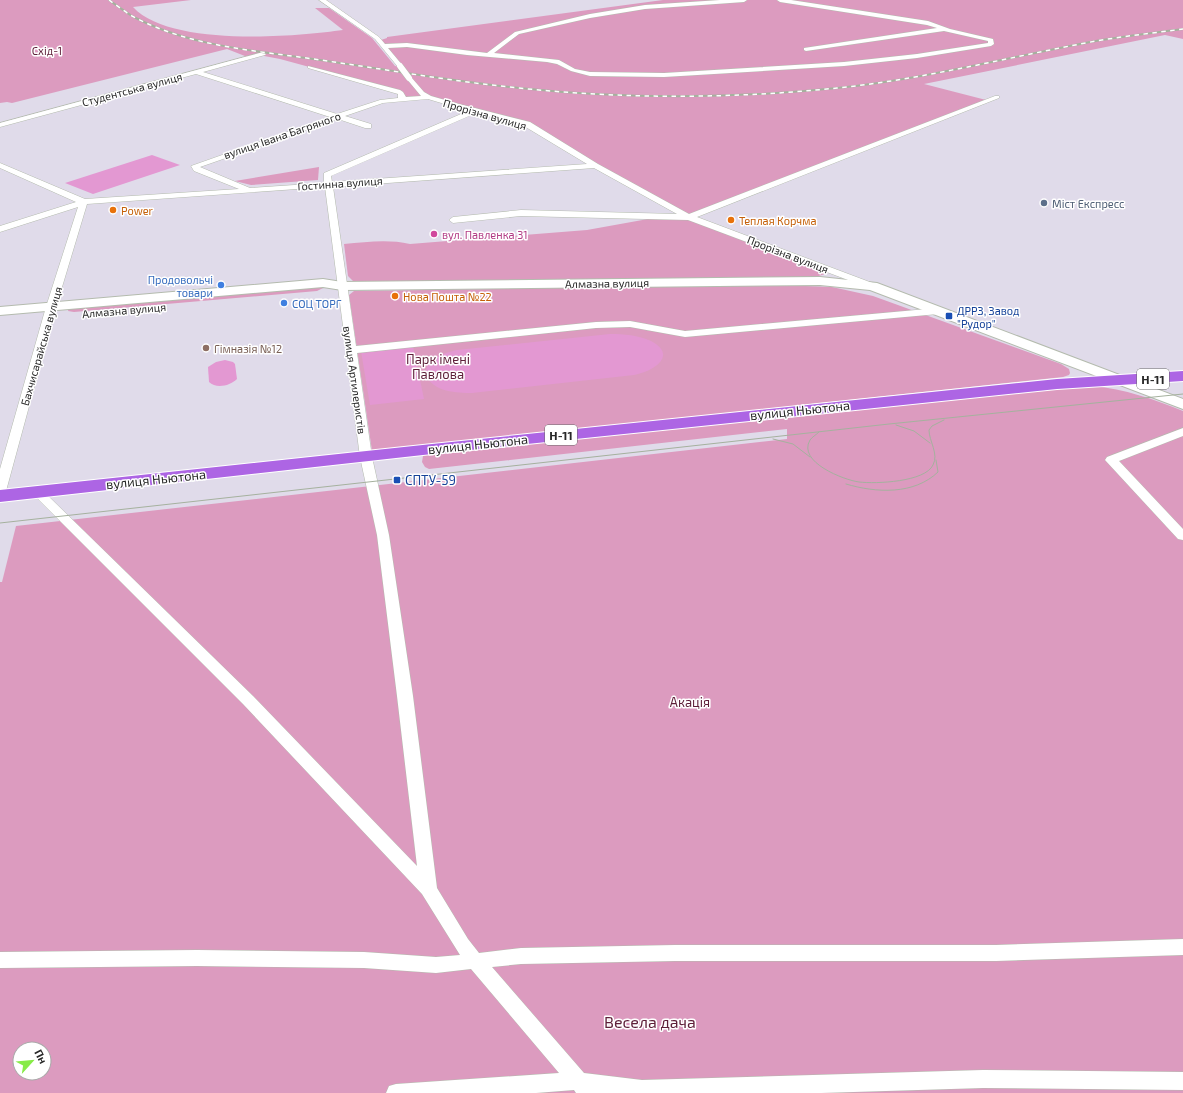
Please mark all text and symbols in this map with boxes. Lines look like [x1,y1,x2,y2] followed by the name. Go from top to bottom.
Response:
[32,44,62,57] park label: Схід-1
[80,69,184,110] street label: Студентська вулиця
[441,96,528,133] street label: Прорізна вулиця
[222,109,343,162] street label: вулиця Івана Багряного
[297,174,383,193] street label: Гостинна вулиця
[1052,197,1125,210] place label: Міст Експресс
[1039,198,1049,208] marker: Міст Експресс
[121,204,154,217] place label: Power
[108,205,118,215] marker: Power
[739,214,816,227] place label: Теплая Корчма
[726,215,736,225] marker: Теплая Корчма
[442,228,528,242] place label: вул. Павленка 31
[429,229,439,239] marker: вул. Павленка 31
[745,232,831,276] street label: Прорізна вулиця
[148,273,213,299] place label: Продовольчі товари
[565,276,649,291] street label: Алмазна вулиця
[216,280,226,290] marker: Продовольчі товари
[18,285,65,407] street label: Бахчисарайська вулиця
[403,290,492,303] place label: Нова Пошта №22
[390,291,400,301] marker: Нова Пошта №22
[292,297,342,310] place label: СОЦ ТОРГ
[279,298,289,308] marker: СОЦ ТОРГ
[81,300,167,321] street label: Алмазна вулиця
[957,304,1020,331] place label: ДРРЗ, Завод "Рудор"
[944,311,954,321] marker: ДРРЗ, Завод "Рудор"
[340,325,369,435] street label: вулиця Артилеристів
[214,342,282,355] place label: Гімназія №12
[201,343,211,353] marker: Гімназія №12
[406,351,470,382] park label: Парк імені Павлова
[1137,369,1169,389] road number: Н-11
[749,397,851,423] street label: вулиця Ньютона
[545,425,577,445] road number: Н-11
[427,431,529,457] street label: вулиця Ньютона
[105,466,207,492] street label: вулиця Ньютона
[405,472,456,488] place label: СПТУ-59
[392,475,402,485] marker: СПТУ-59
[670,694,710,710] park label: Акація
[604,1012,696,1031] park label: Весела дача
[12,1041,52,1081] north arrow
[32,1047,50,1066] text: Пн

